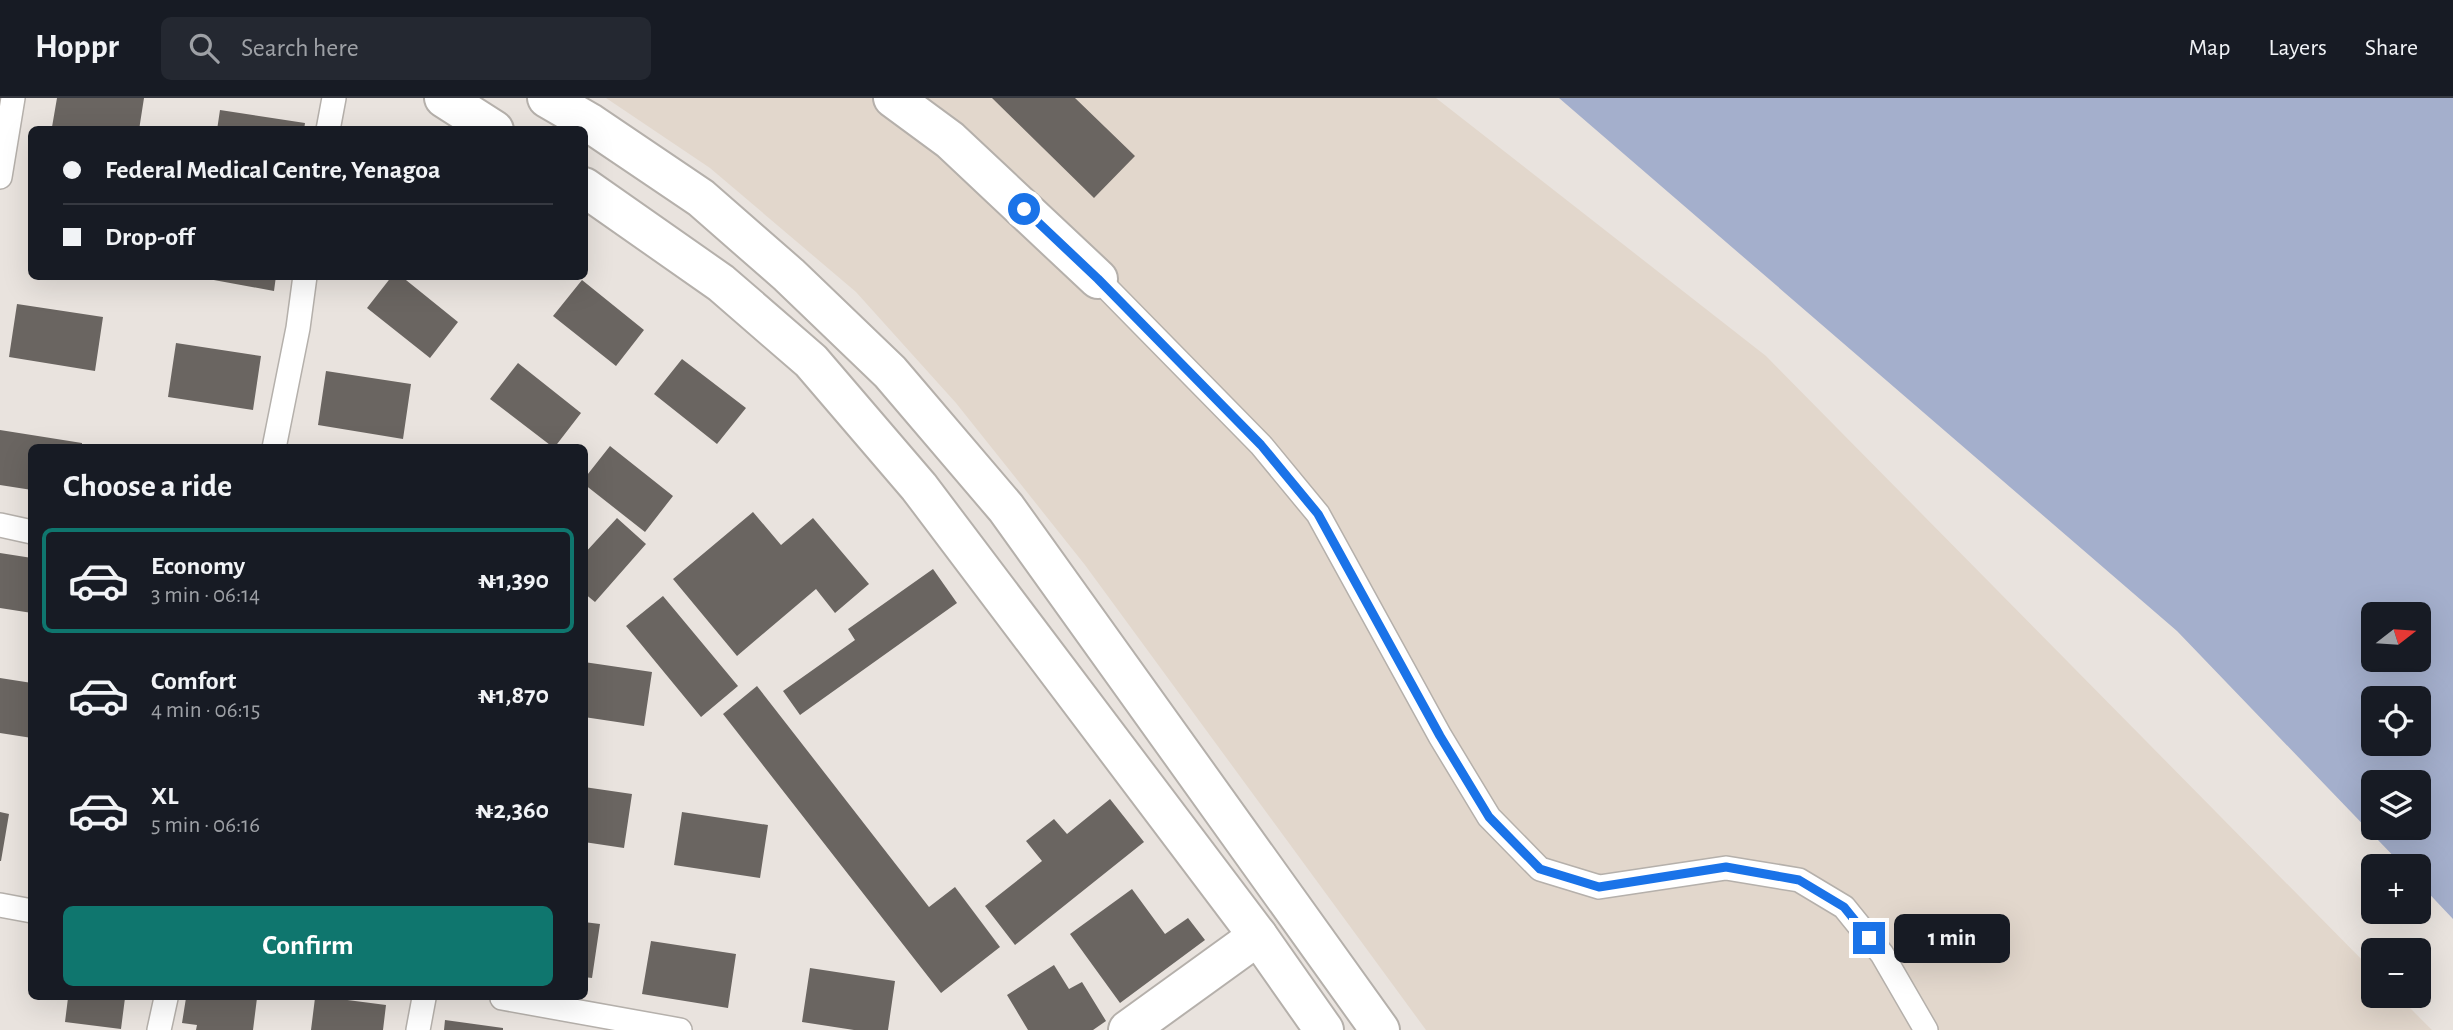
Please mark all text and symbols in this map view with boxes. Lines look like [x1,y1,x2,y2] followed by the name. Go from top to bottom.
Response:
[161,17,651,80] search box
[185,29,223,67] icon: search
[35,31,119,64] text: Hoppr
[241,35,359,61] text: Search here
[2188,36,2230,60] text: Map
[2268,36,2327,60] text: Layers
[2365,36,2418,60] text: Share
[105,157,441,183] text: Federal Medical Centre, Yenagoa
[1008,193,1040,225] route start
[105,224,194,250] text: Drop-off
[63,470,232,502] text: Choose a ride
[67,549,130,612] icon: car
[151,553,245,579] text: Economy
[478,567,549,593] text: ₦1,390
[151,584,260,607] text: 3 min · 06:14
[2361,602,2431,672] north arrow
[2361,602,2431,1008] map controls
[67,664,130,727] icon: car
[151,668,236,694] text: Comfort
[478,682,549,708] text: ₦1,870
[2361,686,2431,756] button: locate
[151,699,260,722] text: 4 min · 06:15
[2361,770,2431,840] button: layers
[67,779,130,842] icon: car
[151,783,178,809] text: XL
[475,797,549,823] text: ₦2,360
[151,814,260,837] text: 5 min · 06:16
[2361,854,2431,924] button: +
[63,906,553,986] button: Confirm
[1894,914,2009,962] callout: 1 min
[1853,922,1885,954] route end
[1928,927,1976,950] text: 1 min
[2361,938,2431,1008] button: −

